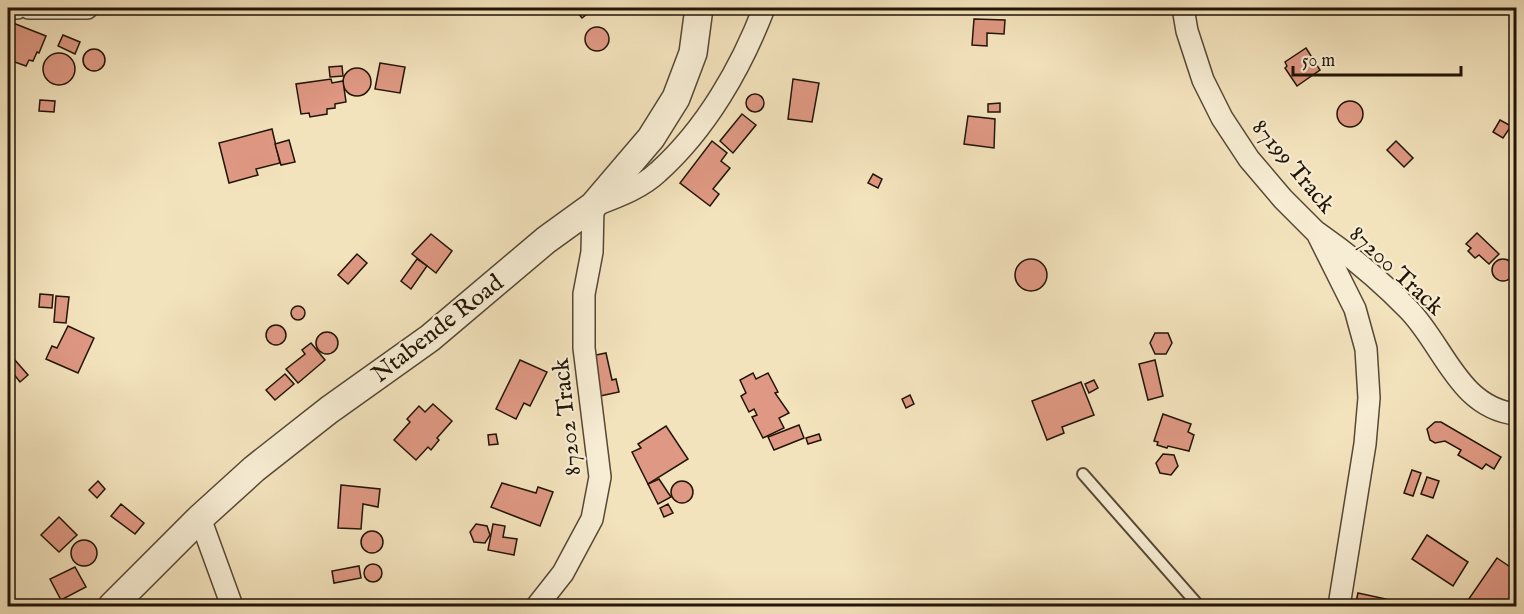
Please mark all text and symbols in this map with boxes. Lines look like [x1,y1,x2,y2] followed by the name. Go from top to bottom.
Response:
[1293,39,1461,77] scale bar
[1302,50,1335,73] text: 50 m
[1244,113,1341,221] street label: 87199 Track
[1342,219,1450,323] street label: 87200 Track
[366,268,510,390] street label: Ntabende Road
[546,356,589,477] street label: 87202 Track

